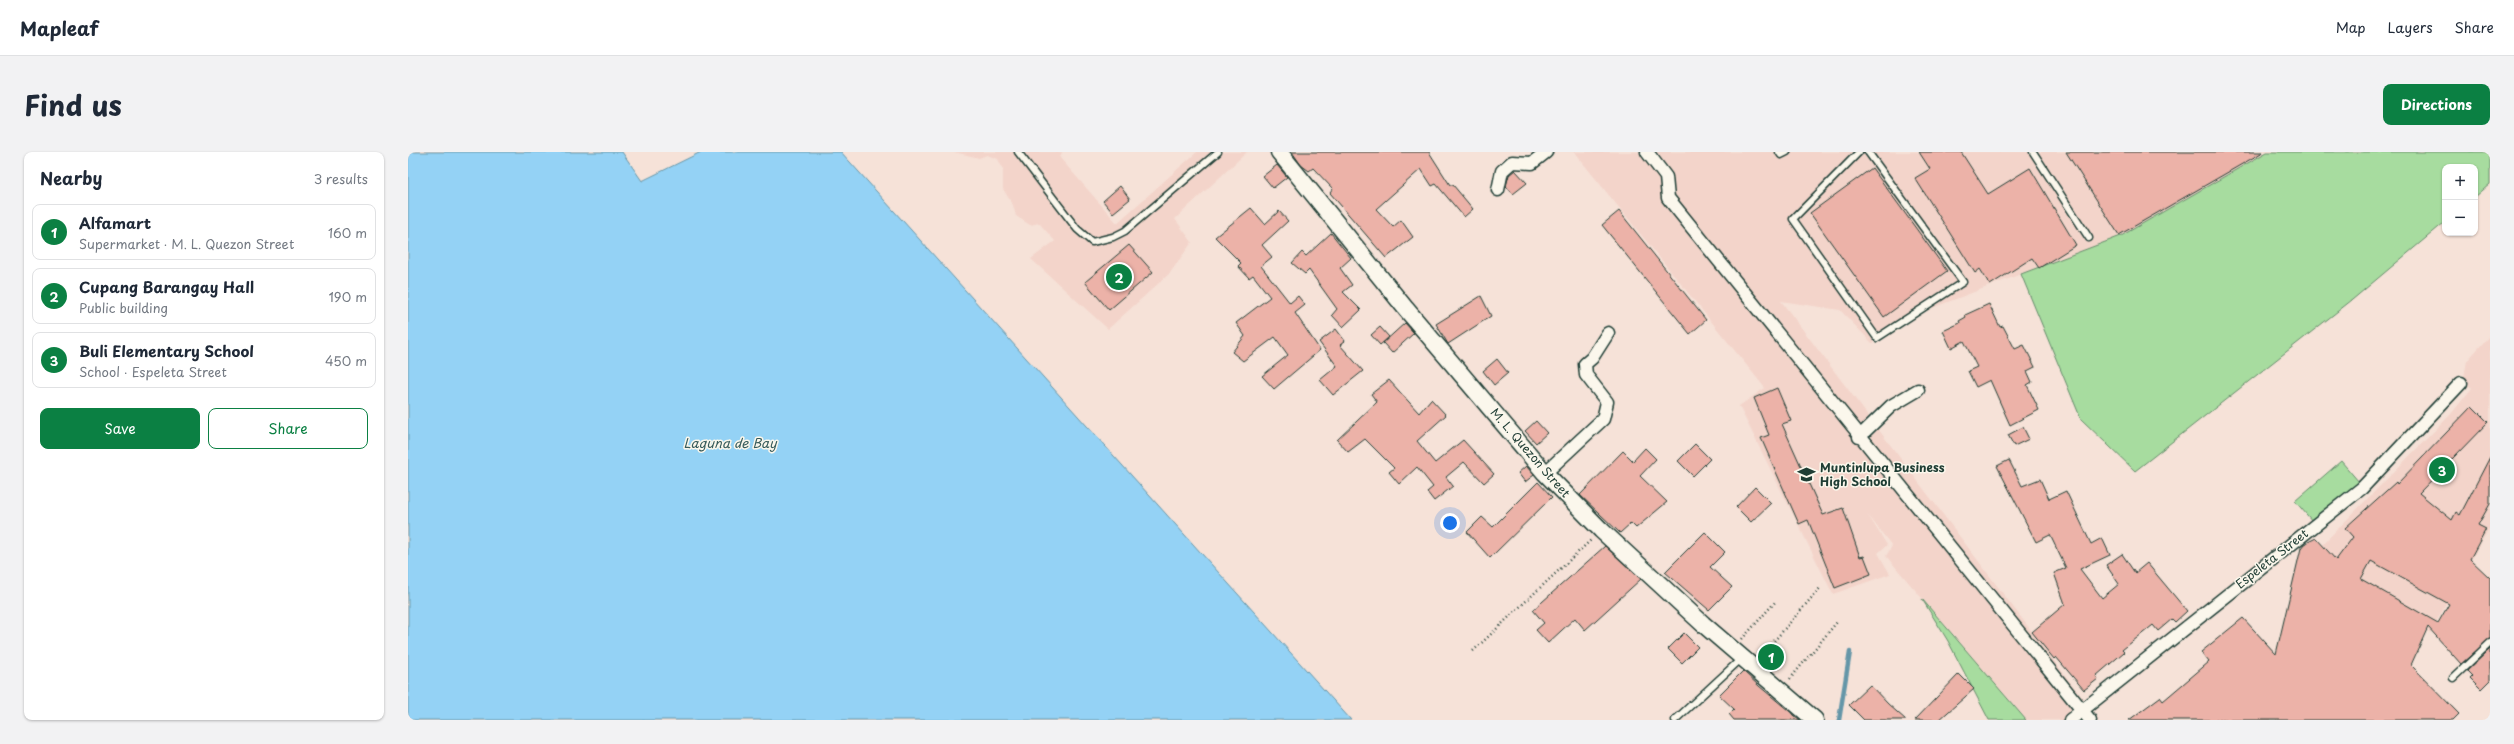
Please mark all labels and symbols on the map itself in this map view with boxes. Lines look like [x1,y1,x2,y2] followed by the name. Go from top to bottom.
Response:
[1106,262,1132,292] pin: 2
[1487,404,1575,501] street label: M. L. Quezon Street
[684,433,778,452] water label: Laguna de Bay
[2429,455,2455,485] pin: 3
[1820,458,1945,490] place label: Muntinlupa Business High School
[1797,465,1817,485] school or university icon: Muntinlupa Business High School
[1440,513,1460,533] your location
[2231,524,2312,592] street label: Espeleta Street
[1758,642,1784,672] pin: 1

